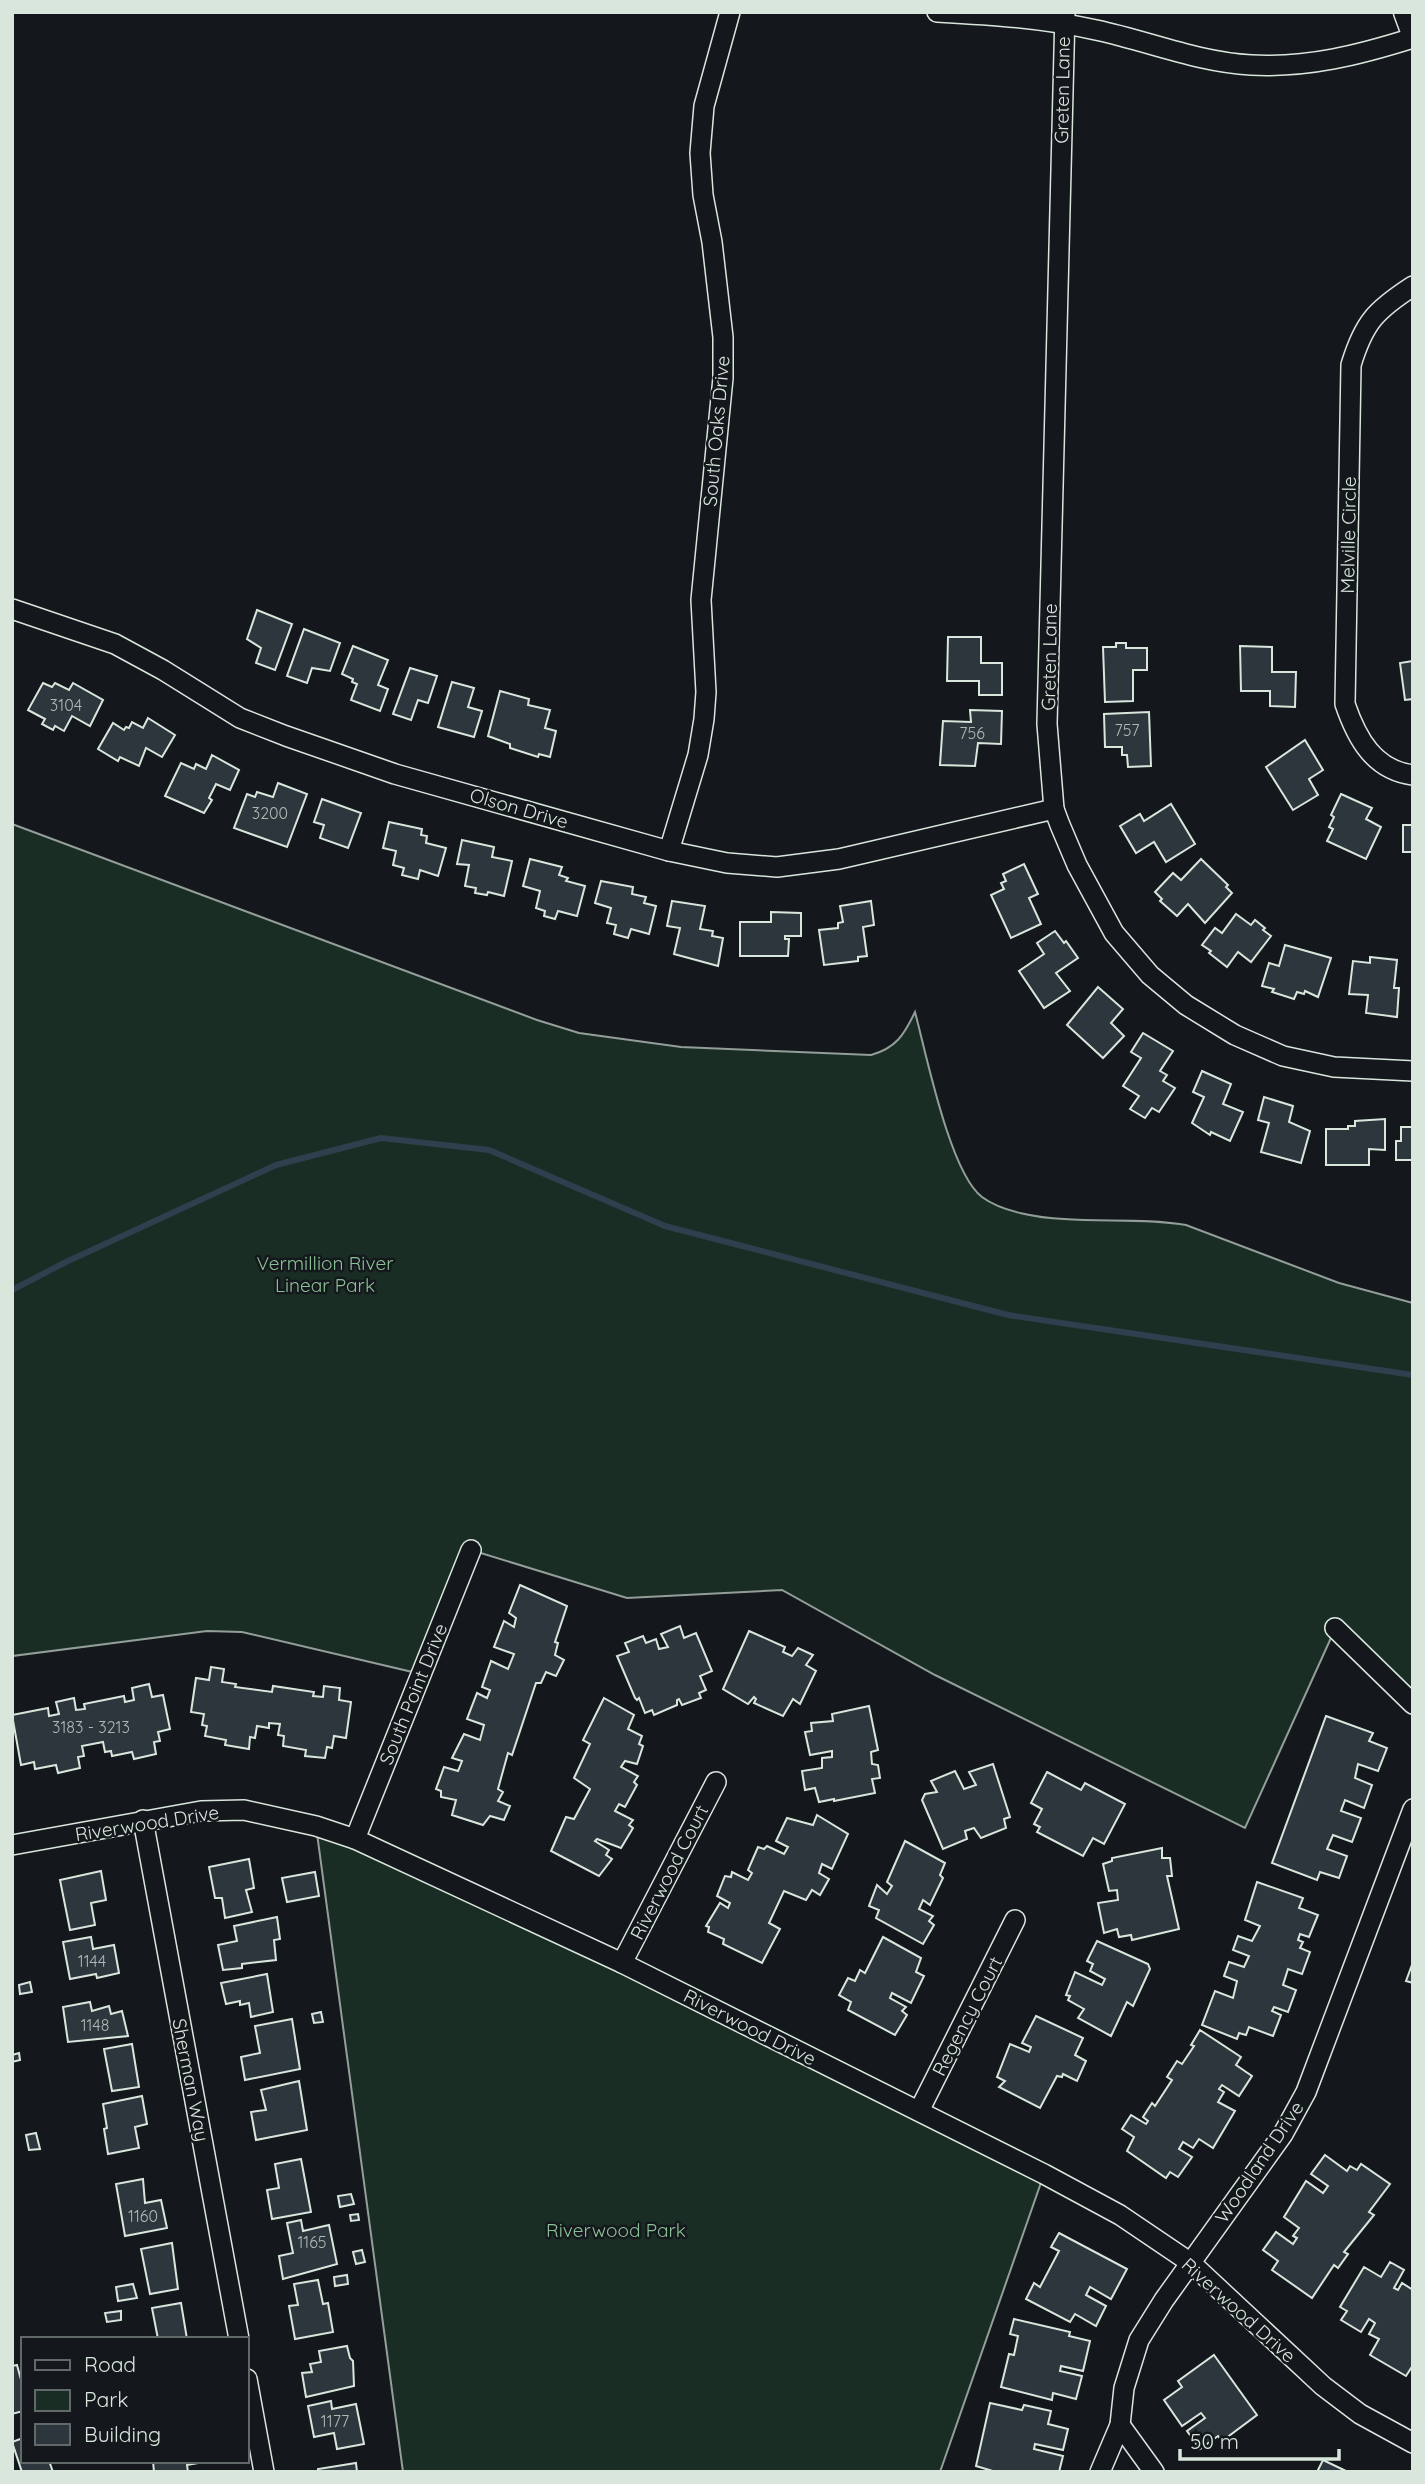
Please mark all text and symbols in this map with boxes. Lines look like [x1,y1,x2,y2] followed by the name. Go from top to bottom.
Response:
[1049,36,1075,144] street label: Greten Lane
[697,355,735,507] street label: South Oaks Drive
[1335,476,1361,594] street label: Melville Circle
[1036,603,1062,711] street label: Greten Lane
[50,695,82,715] house number: 3104
[1114,720,1140,740] house number: 757
[959,723,985,743] house number: 756
[467,783,571,833] street label: Olson Drive
[252,803,288,823] house number: 3200
[257,1251,394,1297] park label: Vermillion River Linear Park
[374,1620,452,1768] street label: South Point Drive
[52,1717,130,1737] house number: 3183 - 3213
[73,1800,221,1846] street label: Riverwood Drive
[625,1801,713,1943] street label: Riverwood Court
[78,1951,106,1971] house number: 1144
[927,1952,1007,2080] street label: Regency Court
[680,1983,820,2071] street label: Riverwood Drive
[81,2015,109,2035] house number: 1148
[167,2016,215,2144] street label: Sherman Way
[1209,2096,1309,2228] street label: Woodland Drive
[128,2206,158,2226] house number: 1160
[546,2218,686,2242] park label: Riverwood Park
[297,2232,327,2252] house number: 1165
[1177,2252,1301,2368] street label: Riverwood Drive
[21,2337,248,2463] legend
[84,2351,136,2377] text: Road
[84,2386,128,2412] text: Park
[321,2411,349,2431] house number: 1177
[1180,2418,1339,2462] scale bar
[84,2421,161,2447] text: Building
[1190,2428,1239,2454] text: 50 m

